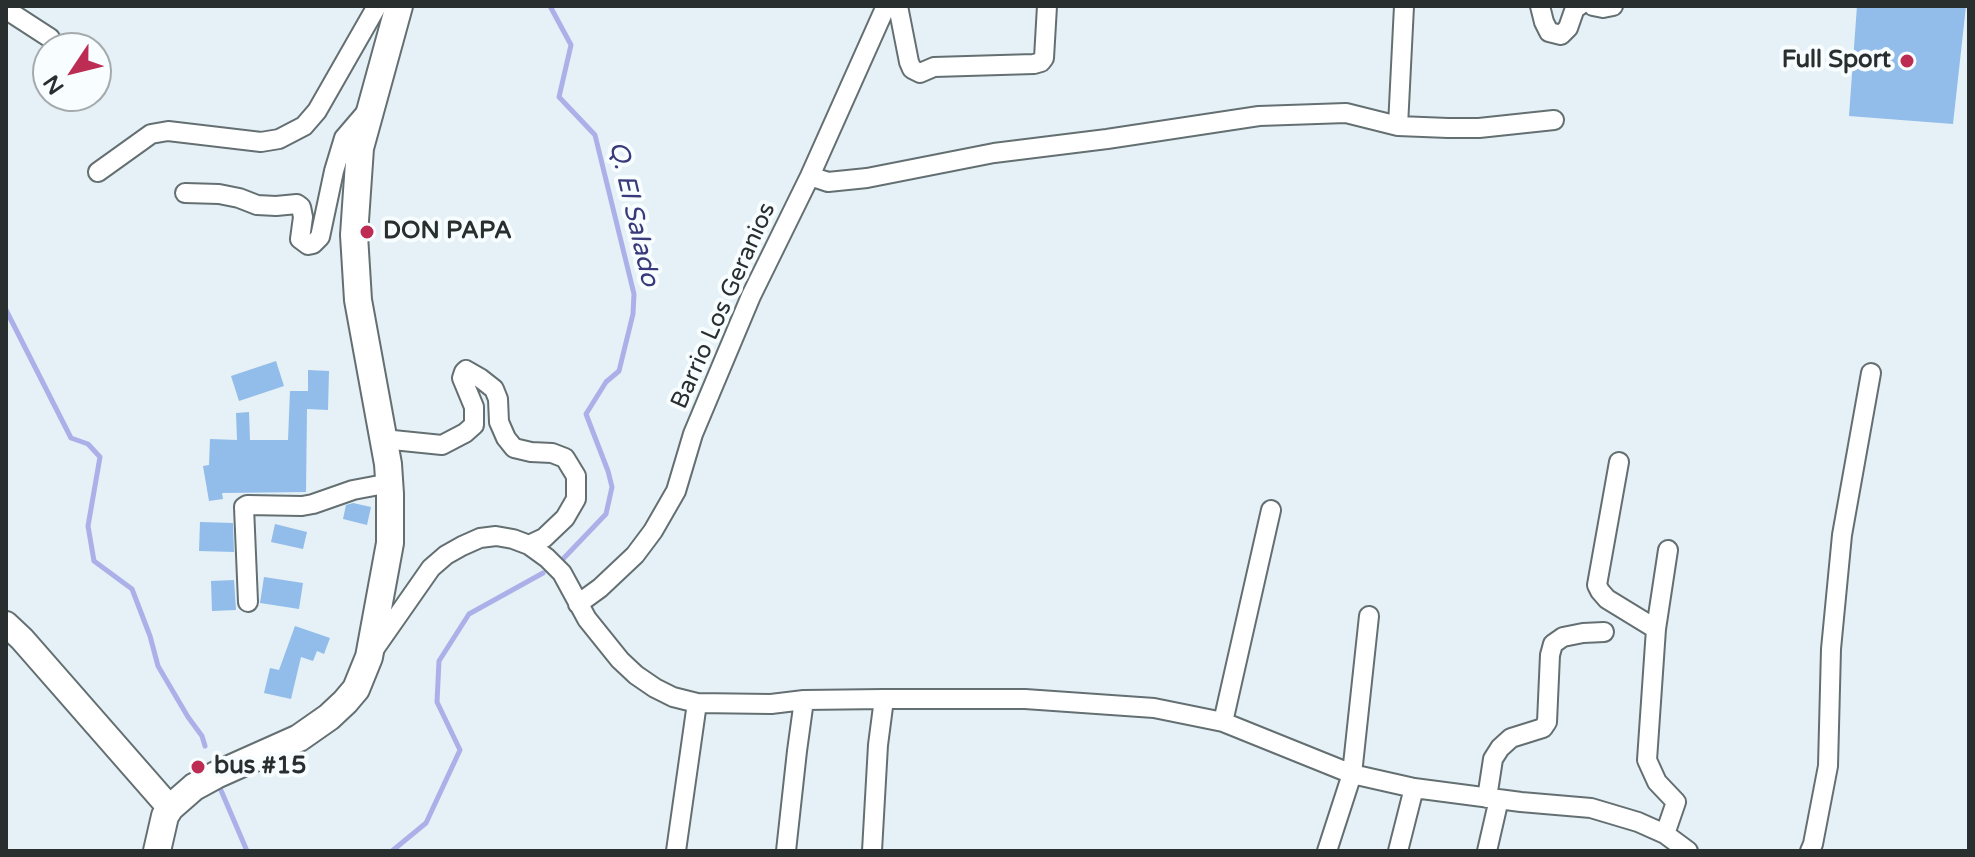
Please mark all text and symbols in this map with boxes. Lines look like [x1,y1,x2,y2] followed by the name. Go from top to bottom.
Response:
[32,32,112,112] north arrow
[1782,47,1891,75] place label: Full Sport
[1898,52,1916,70] marker: Full Sport
[38,70,70,99] text: N
[601,139,665,289] water label: Q. El Salado
[666,198,782,414] street label: Barrio Los Geranios
[383,218,512,246] place label: DON PAPA
[358,223,376,241] marker: DON PAPA
[214,753,306,781] place label: bus #15
[189,758,207,776] marker: bus #15

